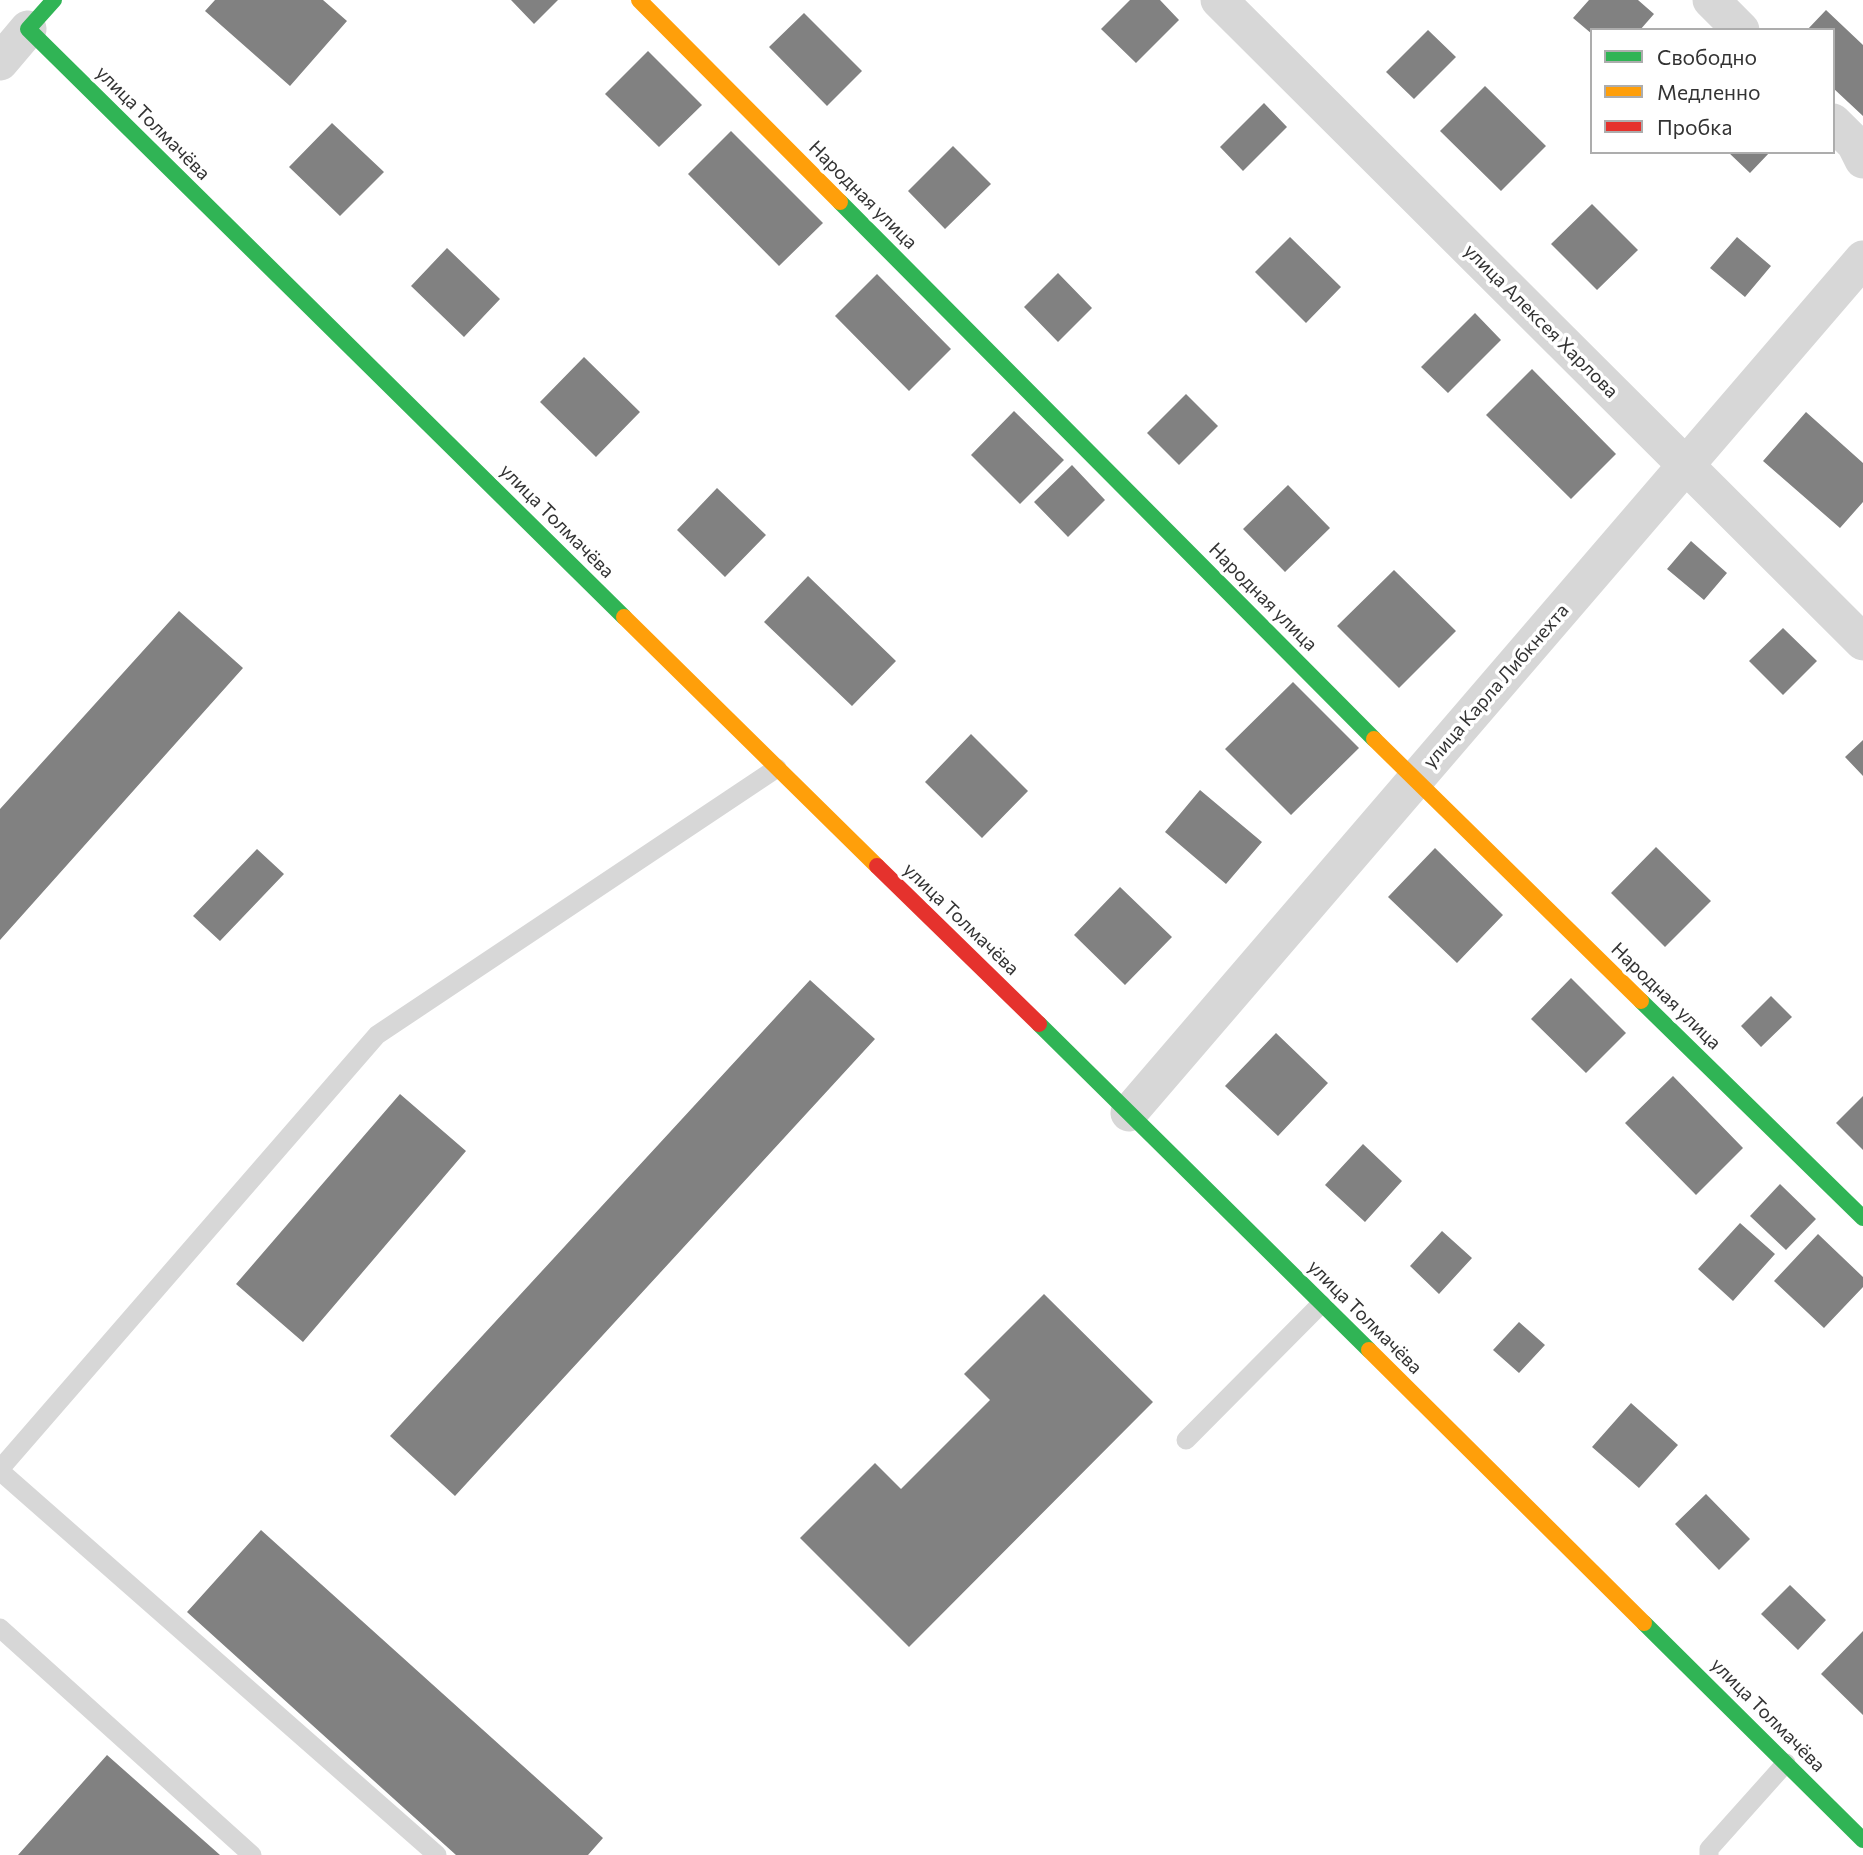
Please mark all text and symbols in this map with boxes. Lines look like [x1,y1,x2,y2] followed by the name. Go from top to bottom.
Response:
[1590,28,1835,154] legend
[1657,44,1757,69] text: Свободно
[91,61,215,185] street label: улица Толмачёва
[1657,79,1761,104] text: Медленно
[1657,114,1732,139] text: Пробка
[804,136,922,254] street label: Народная улица
[1459,239,1623,403] street label: улица Алексея Харлова
[495,459,619,583] street label: улица Толмачёва
[1204,538,1322,656] street label: Народная улица
[1418,599,1574,773] street label: улица Карла Либкнехта
[898,858,1024,980] street label: улица Толмачёва
[1606,938,1726,1054] street label: Народная улица
[1303,1255,1427,1379] street label: улица Толмачёва
[1706,1653,1830,1777] street label: улица Толмачёва

